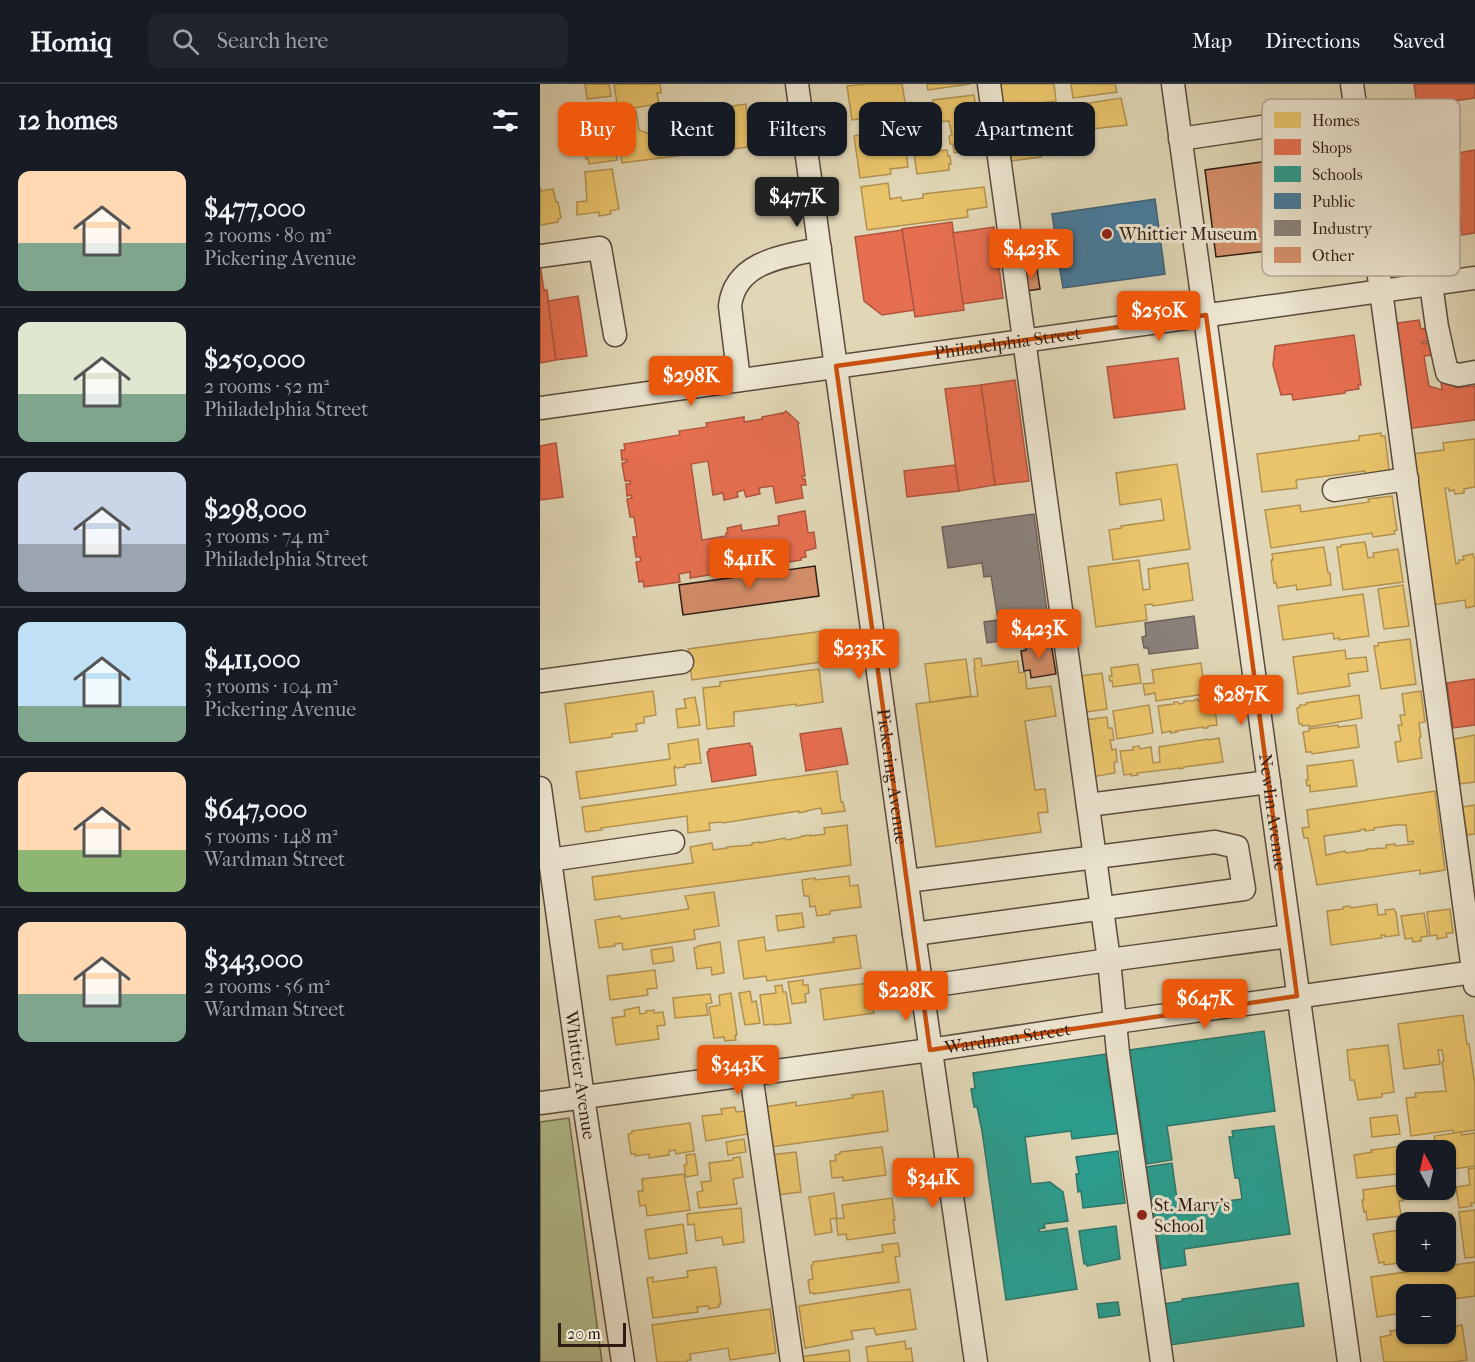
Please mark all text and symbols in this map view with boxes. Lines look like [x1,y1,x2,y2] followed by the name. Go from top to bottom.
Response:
[148,14,568,68] search box
[30,25,112,58] text: Homiq
[169,25,202,58] icon: search
[217,28,328,54] text: Search here
[1192,29,1232,53] text: Map
[1265,29,1360,53] text: Directions
[1393,29,1445,53] text: Saved
[1262,99,1460,276] legend
[558,102,636,156] chip: Buy
[648,102,735,156] chip: Rent
[747,102,847,156] chip: Filters
[859,102,942,156] chip: New
[954,102,1095,156] chip: Apartment
[489,104,522,137] icon: filters
[18,105,118,136] text: 12 homes
[1312,111,1360,130] text: Homes
[1312,138,1352,157] text: Shops
[1312,165,1363,184] text: Schools
[755,177,839,228] pin: $477K
[769,185,825,208] text: $477K
[1312,192,1355,211] text: Public
[204,193,306,224] text: $477,000
[66,195,138,267] icon: home
[1312,219,1373,238] text: Industry
[204,224,331,247] text: 2 rooms · 80 m²
[1118,224,1258,245] place label: Whittier Museum
[1100,227,1114,241] marker: Whittier Museum
[989,229,1073,280] pin: $423K
[1003,237,1059,260] text: $423K
[1312,246,1354,265] text: Other
[204,247,356,270] text: Pickering Avenue
[1117,291,1201,342] pin: $250K
[1131,299,1187,322] text: $250K
[933,323,1083,364] street label: Philadelphia Street
[204,344,306,375] text: $250,000
[66,346,138,418] icon: home
[649,356,733,407] pin: $298K
[663,364,719,387] text: $298K
[204,375,329,398] text: 2 rooms · 52 m²
[204,398,368,421] text: Philadelphia Street
[204,494,307,525] text: $298,000
[66,496,138,568] icon: home
[204,525,329,548] text: 3 rooms · 74 m²
[707,539,791,590] pin: $411K
[723,547,775,570] text: $411K
[204,548,368,571] text: Philadelphia Street
[997,609,1081,660] pin: $423K
[1011,617,1067,640] text: $423K
[817,629,901,680] pin: $233K
[833,637,885,660] text: $233K
[204,644,301,675] text: $411,000
[66,646,138,718] icon: home
[204,675,338,698] text: 3 rooms · 104 m²
[1199,675,1283,726] pin: $287K
[1213,683,1269,706] text: $287K
[204,698,356,721] text: Pickering Avenue
[872,707,912,846] street label: Pickering Avenue
[1254,752,1291,872] street label: Newlin Avenue
[204,794,307,825] text: $647,000
[66,796,138,868] icon: home
[204,825,338,848] text: 5 rooms · 148 m²
[204,848,345,871] text: Wardman Street
[204,944,303,975] text: $343,000
[66,946,138,1018] icon: home
[864,971,948,1022] pin: $228K
[204,975,330,998] text: 2 rooms · 56 m²
[878,979,934,1002] text: $228K
[1163,979,1247,1030] pin: $647K
[1176,987,1234,1010] text: $647K
[204,998,345,1021] text: Wardman Street
[560,1009,599,1141] street label: Whittier Avenue
[942,1019,1073,1059] street label: Wardman Street
[696,1045,780,1096] pin: $343K
[711,1053,765,1076] text: $343K
[1396,1140,1456,1200] north arrow
[1396,1140,1456,1344] map controls
[891,1158,975,1209] pin: $341K
[907,1166,959,1189] text: $341K
[1154,1195,1230,1237] place label: St. Mary's School
[1135,1208,1149,1222] marker: St. Mary's School
[1396,1212,1456,1272] button: +
[1396,1284,1456,1344] button: −
[558,1320,626,1348] scale bar
[567,1324,601,1343] text: 20 m

